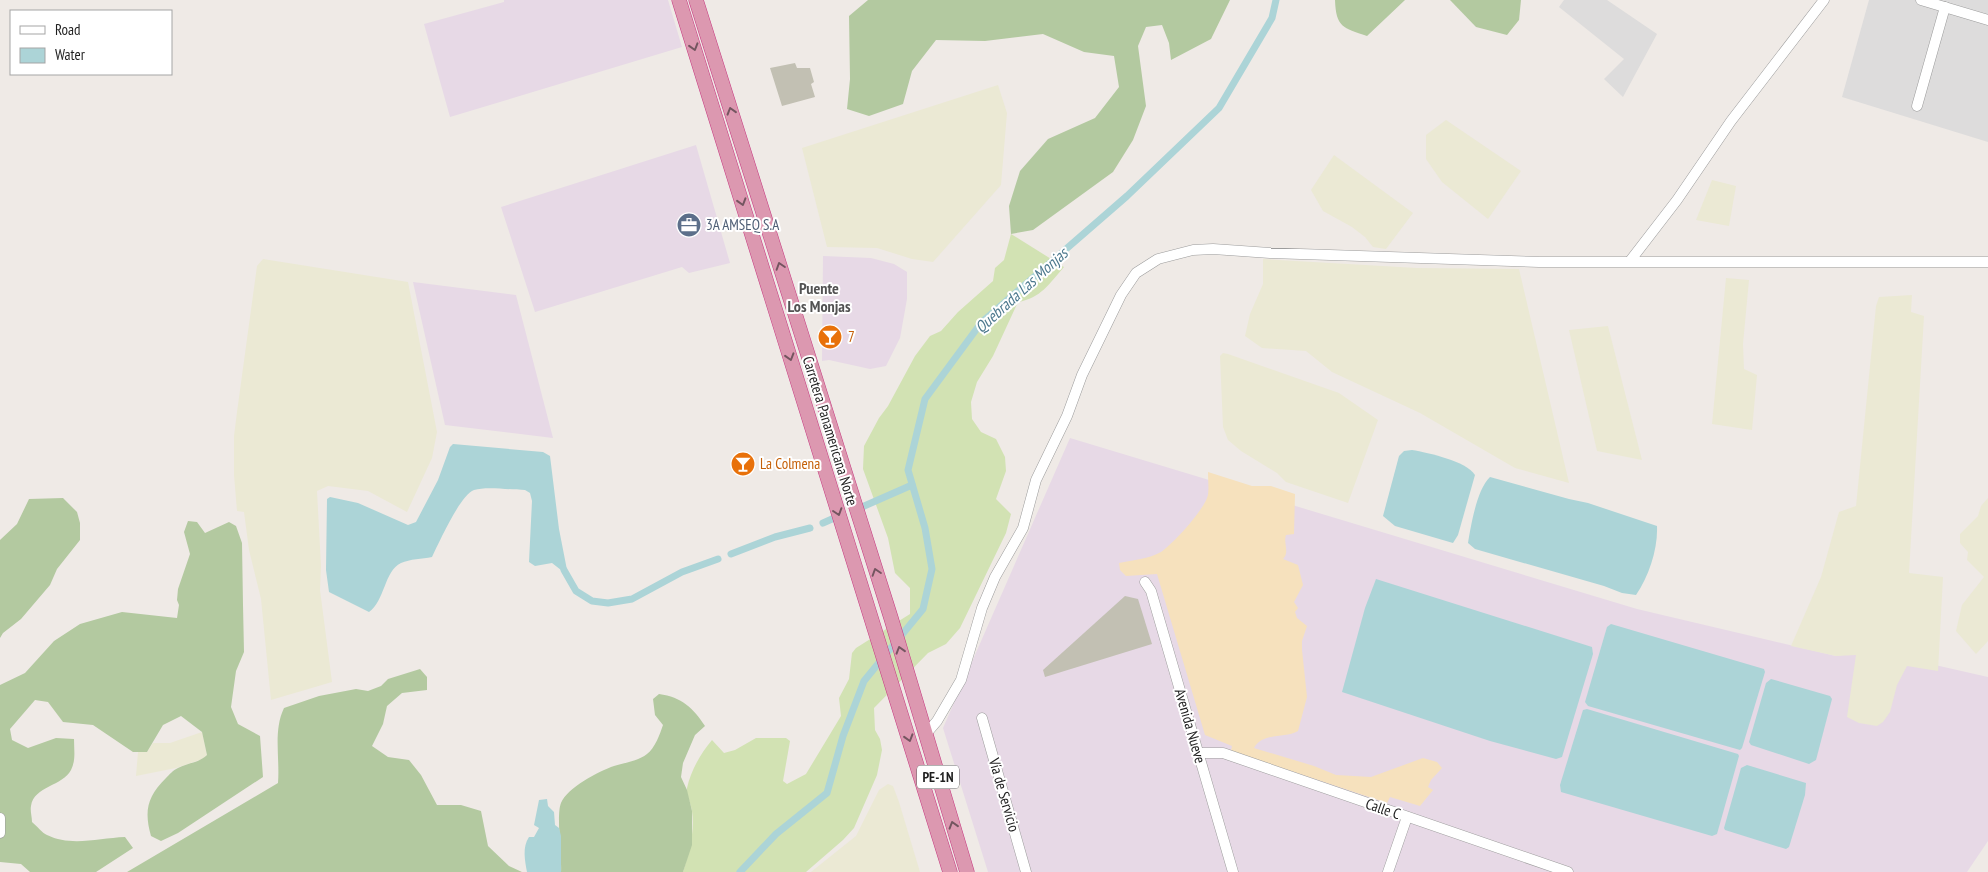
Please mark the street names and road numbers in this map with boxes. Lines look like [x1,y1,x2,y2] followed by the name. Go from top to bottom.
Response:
[799,354,862,508] street label: Carretera Panamericana Norte
[1171,686,1210,765] street label: Avenida Nueve
[985,755,1024,834] street label: Vía de Servicio
[917,766,959,789] road number: PE-1N
[1363,794,1403,823] street label: Calle C

